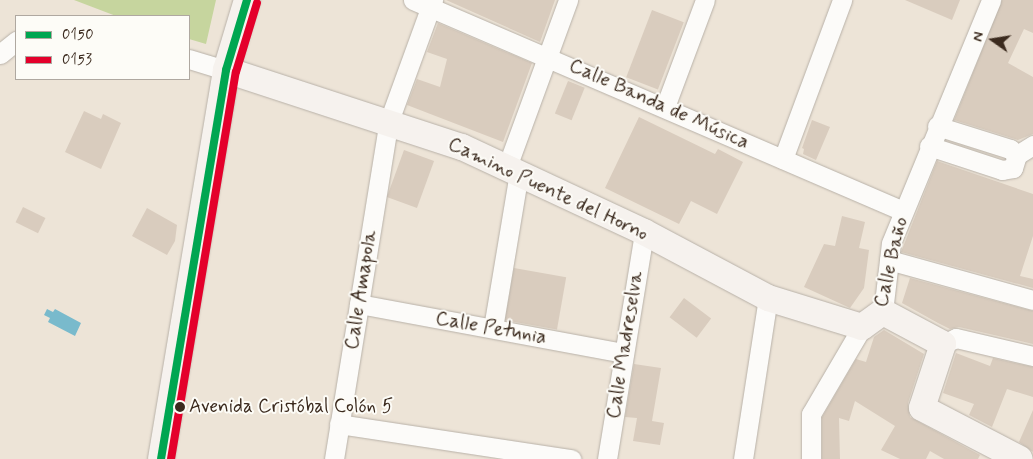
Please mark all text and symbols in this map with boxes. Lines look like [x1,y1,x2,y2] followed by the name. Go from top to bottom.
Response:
[15,15,190,80] legend
[968,15,1018,65] north arrow
[62,25,94,45] text: 0150
[969,30,988,43] text: N
[62,50,92,70] text: 0153
[566,54,752,154] street label: Calle Banda de Música
[442,131,654,247] street label: Camino Puente del Horno
[869,215,913,309] street label: Calle Baño
[340,230,382,350] street label: Calle Amapola
[602,271,648,419] street label: Calle Madreselva
[434,306,548,350] street label: Calle Petunia
[189,396,394,418] place label: Avenida Cristóbal Colón 5
[175,402,185,412] marker: Avenida Cristóbal Colón 5

